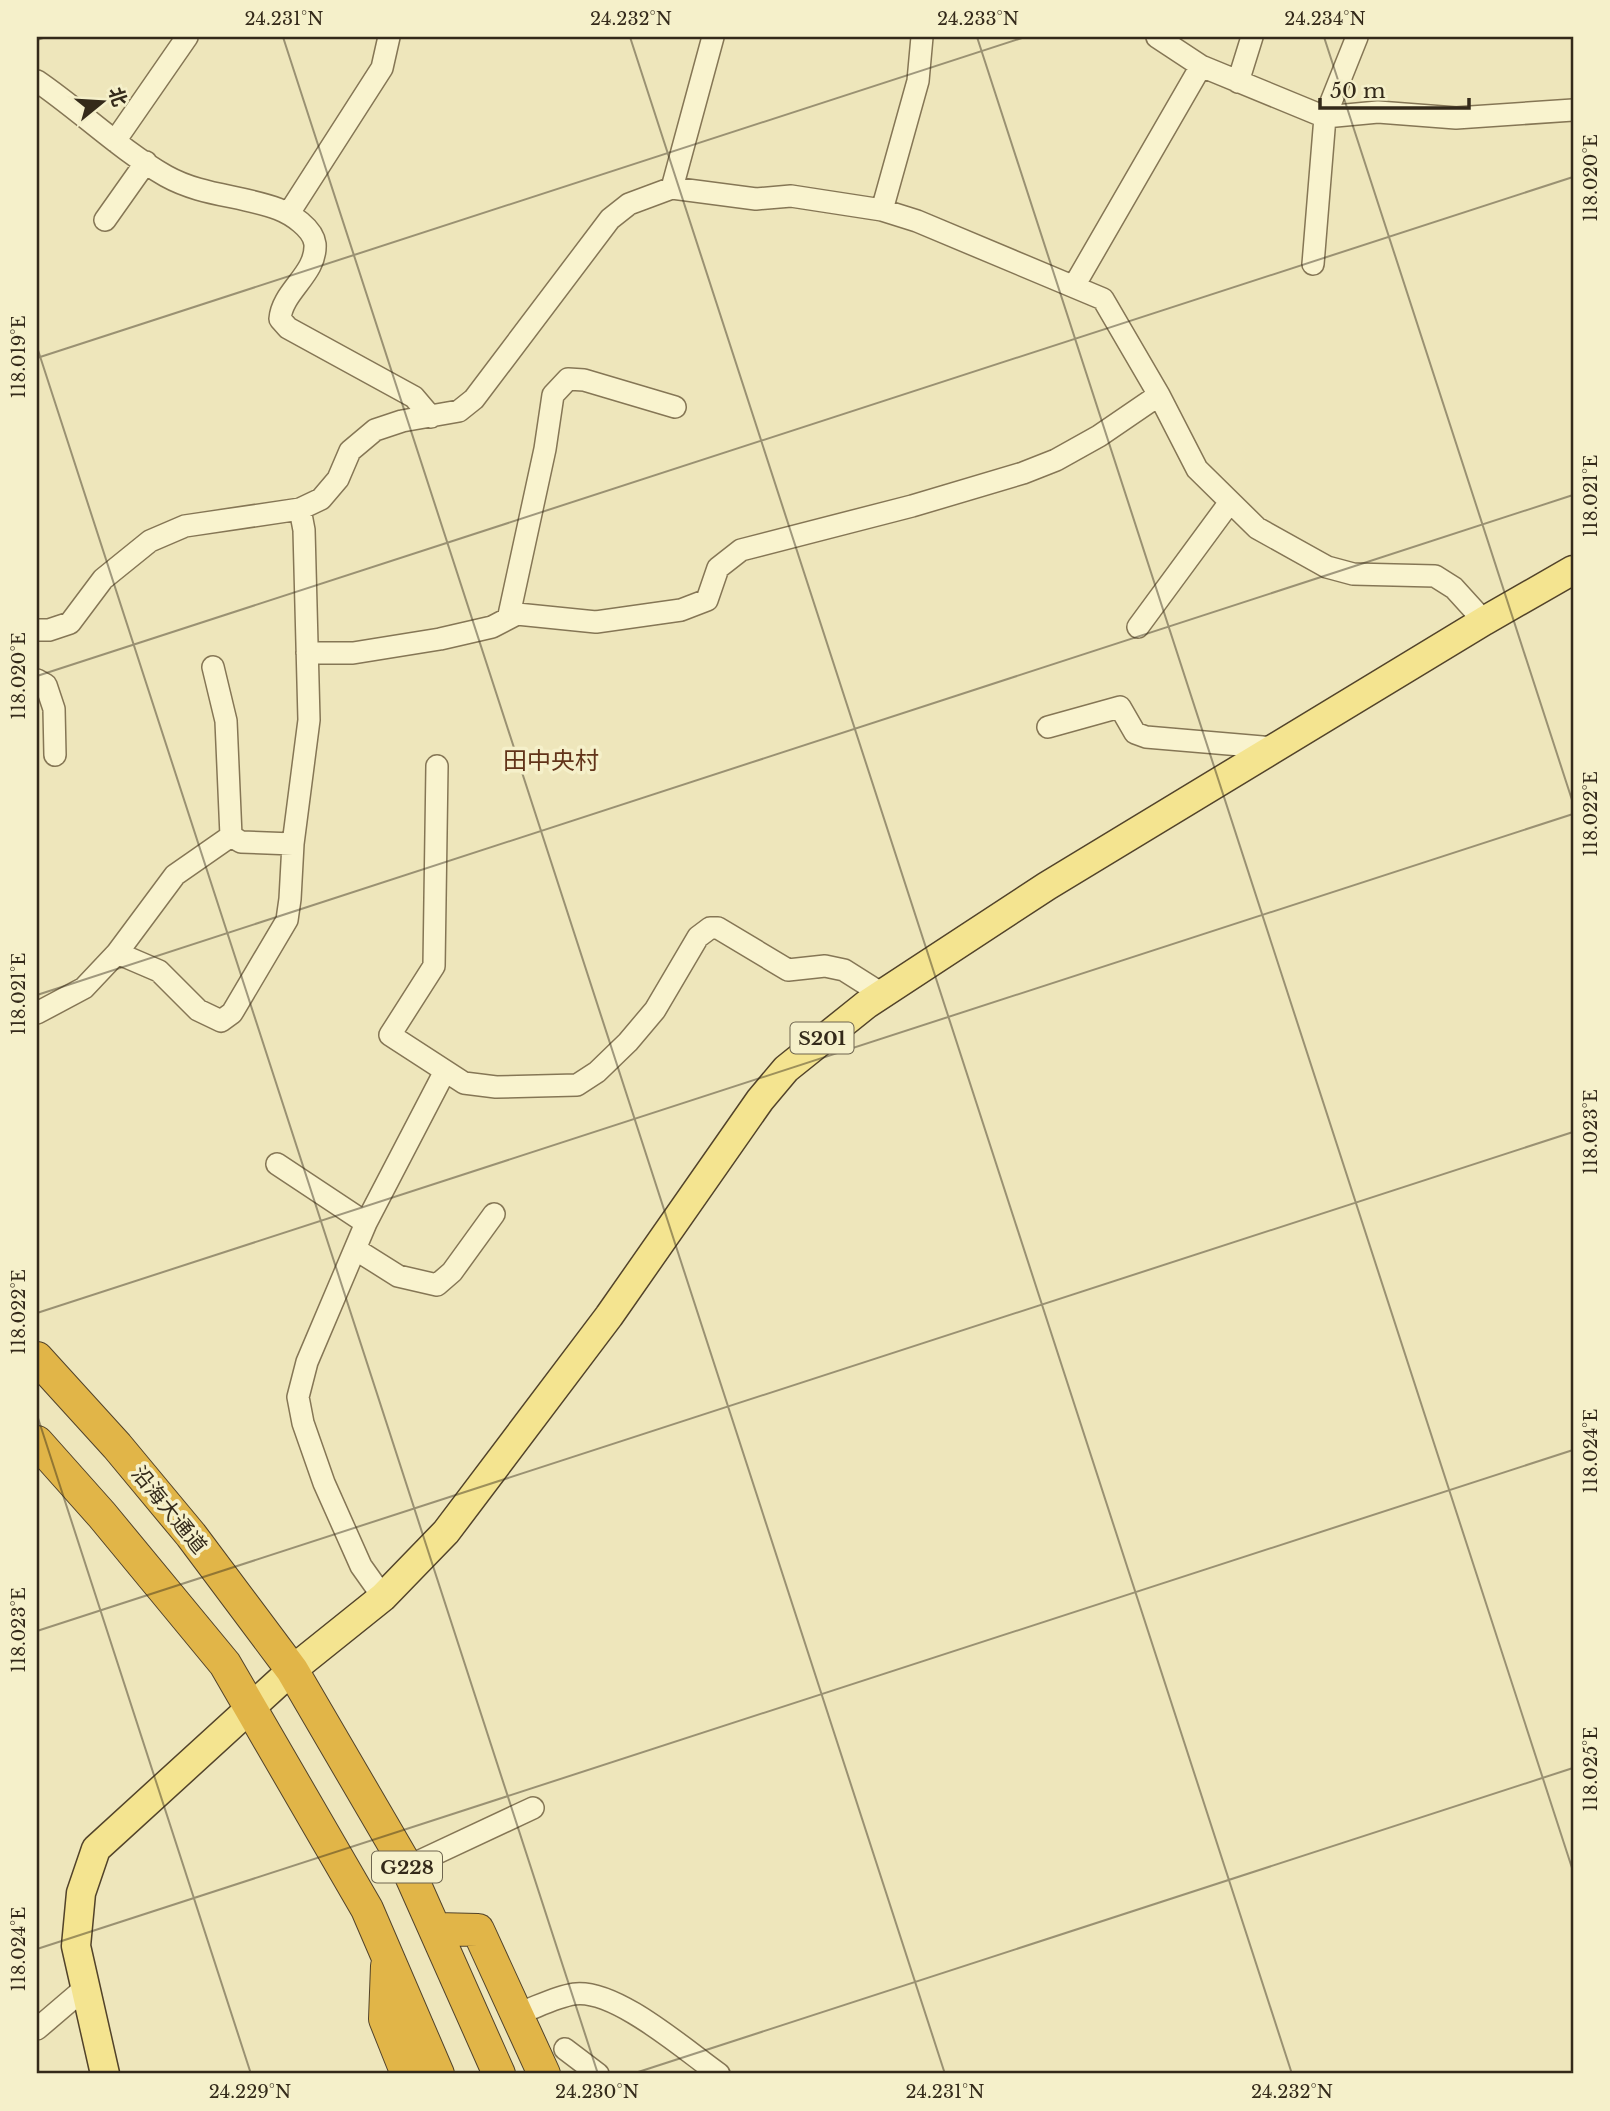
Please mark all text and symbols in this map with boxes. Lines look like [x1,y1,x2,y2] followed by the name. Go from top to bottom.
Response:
[244,8,324,30] text: 24.231°N
[590,8,672,30] text: 24.232°N
[937,8,1019,30] text: 24.233°N
[1284,8,1366,30] text: 24.234°N
[66,66,136,136] north arrow
[1320,66,1468,110] scale bar
[1330,78,1386,104] text: 50 m
[104,84,132,109] text: 北
[1580,134,1602,222] text: 118.020°E
[8,315,30,399] text: 118.019°E
[1580,455,1602,537] text: 118.021°E
[8,632,30,720] text: 118.020°E
[503,746,599,775] district label: 田中央村
[1580,771,1602,857] text: 118.022°E
[8,953,30,1035] text: 118.021°E
[790,1022,854,1054] road number: S201
[1580,1089,1602,1175] text: 118.023°E
[8,1269,30,1355] text: 118.022°E
[1580,1409,1602,1493] text: 118.024°E
[126,1461,212,1559] street label: 沿海大通道
[8,1587,30,1673] text: 118.023°E
[1580,1727,1602,1811] text: 118.025°E
[372,1852,442,1882] road number: G228
[8,1907,30,1991] text: 118.024°E
[209,2081,291,2103] text: 24.229°N
[555,2081,639,2103] text: 24.230°N
[905,2081,985,2103] text: 24.231°N
[1251,2081,1333,2103] text: 24.232°N

